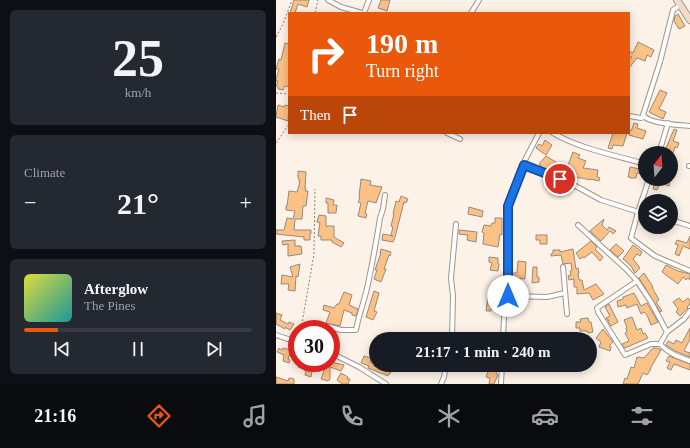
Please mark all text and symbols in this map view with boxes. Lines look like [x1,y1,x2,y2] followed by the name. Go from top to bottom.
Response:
[300,28,352,80] icon: right
[366,28,438,59] text: 190 m
[112,30,164,87] text: 25
[366,61,439,81] text: Turn right
[125,85,151,100] text: km/h
[339,104,361,126] icon: arrive
[300,107,331,123] text: Then
[638,146,678,186] north arrow
[638,146,678,234] map controls
[543,162,577,196] pin
[24,165,65,180] text: Climate
[549,168,571,190] icon: arrive
[117,187,159,220] text: 21°
[24,190,36,215] text: −
[240,190,252,215] text: +
[638,194,678,234] button: layers
[487,275,529,317] position arrow
[84,281,148,297] text: Afterglow
[84,298,136,313] text: The Pines
[288,320,340,372] speed limit sign: 30
[51,338,73,360] icon: previous
[127,338,149,360] icon: pause
[203,338,225,360] icon: next
[416,344,551,360] text: 21:17 · 1 min · 240 m
[145,402,173,430] icon: directions
[241,402,269,430] icon: music
[338,402,366,430] icon: phone
[435,402,463,430] icon: climate
[531,402,559,430] icon: car
[628,402,656,430] icon: filters
[34,406,76,426] text: 21:16

